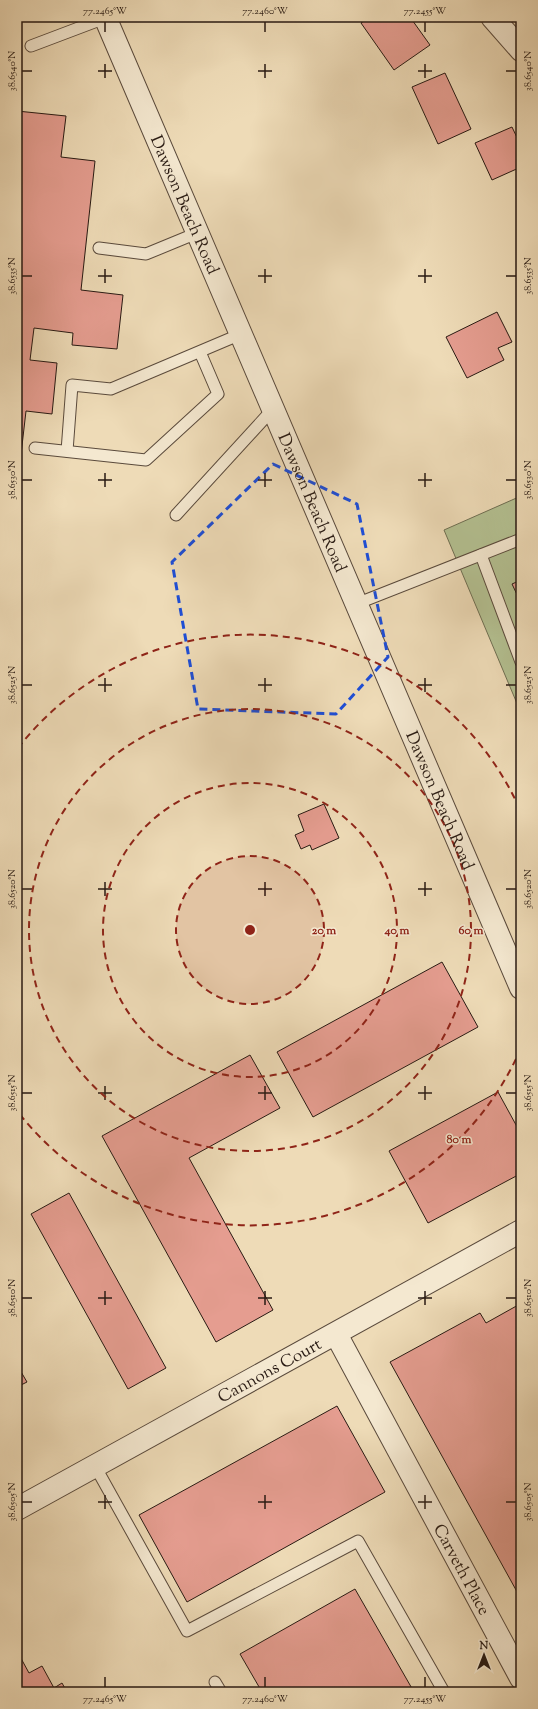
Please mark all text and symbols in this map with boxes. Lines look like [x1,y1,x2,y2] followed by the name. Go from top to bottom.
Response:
[83,4,127,19] text: 77.2465°W
[242,4,288,19] text: 77.2460°W
[404,4,446,19] text: 77.2455°W
[5,51,20,91] text: 38.6540°N
[521,51,536,91] text: 38.6540°N
[143,132,224,279] street label: Dawson Beach Road
[5,257,20,295] text: 38.6535°N
[521,257,536,295] text: 38.6535°N
[271,430,352,577] street label: Dawson Beach Road
[5,460,20,500] text: 38.6530°N
[521,460,536,500] text: 38.6530°N
[5,666,20,704] text: 38.6525°N
[521,666,536,704] text: 38.6525°N
[398,728,479,875] street label: Dawson Beach Road
[5,869,20,909] text: 38.6520°N
[521,869,536,909] text: 38.6520°N
[312,922,336,940] text: 20 m
[384,922,409,940] text: 40 m
[459,922,483,940] text: 60 m
[243,923,257,937] centre of rings
[5,1074,20,1112] text: 38.6515°N
[521,1074,536,1112] text: 38.6515°N
[447,1131,471,1149] text: 80 m
[5,1279,20,1317] text: 38.6510°N
[521,1279,536,1317] text: 38.6510°N
[214,1333,327,1410] street label: Cannons Court
[5,1483,20,1521] text: 38.6505°N
[521,1483,536,1521] text: 38.6505°N
[426,1520,495,1620] street label: Carveth Place
[464,1635,504,1675] north arrow
[479,1638,489,1654] text: N
[83,1692,127,1707] text: 77.2465°W
[242,1692,288,1707] text: 77.2460°W
[404,1692,446,1707] text: 77.2455°W

